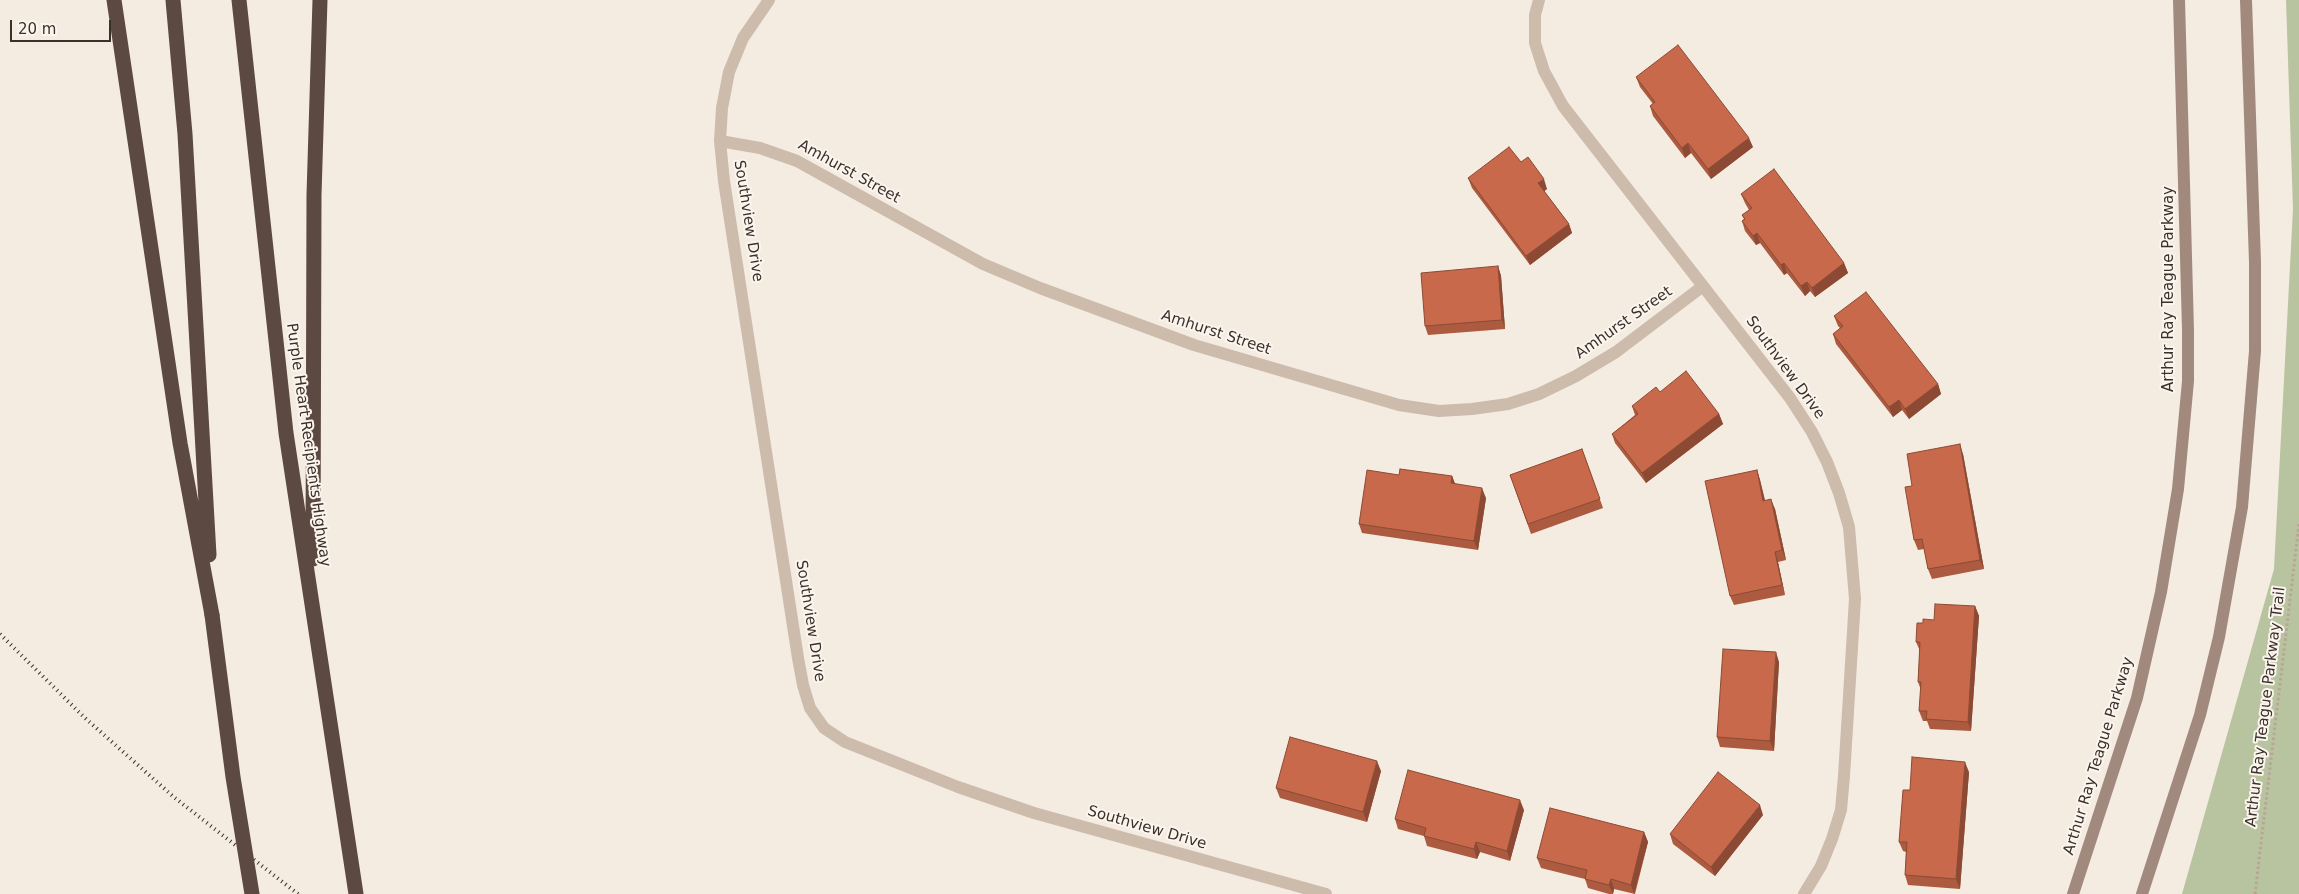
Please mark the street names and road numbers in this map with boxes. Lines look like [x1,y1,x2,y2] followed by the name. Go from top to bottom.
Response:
[795,136,903,208] street label: Amhurst Street
[729,159,767,283] street label: Southview Drive
[2160,186,2178,392] street label: Arthur Ray Teague Parkway
[1572,283,1676,363] street label: Amhurst Street
[1159,307,1273,359] street label: Amhurst Street
[1742,313,1828,423] street label: Southview Drive
[282,322,334,568] street label: Purple Heart Recipients Highway
[791,559,829,683] street label: Southview Drive
[2242,586,2290,828] street label: Arthur Ray Teague Parkway Trail
[2060,655,2138,857] street label: Arthur Ray Teague Parkway
[1085,802,1209,854] street label: Southview Drive

